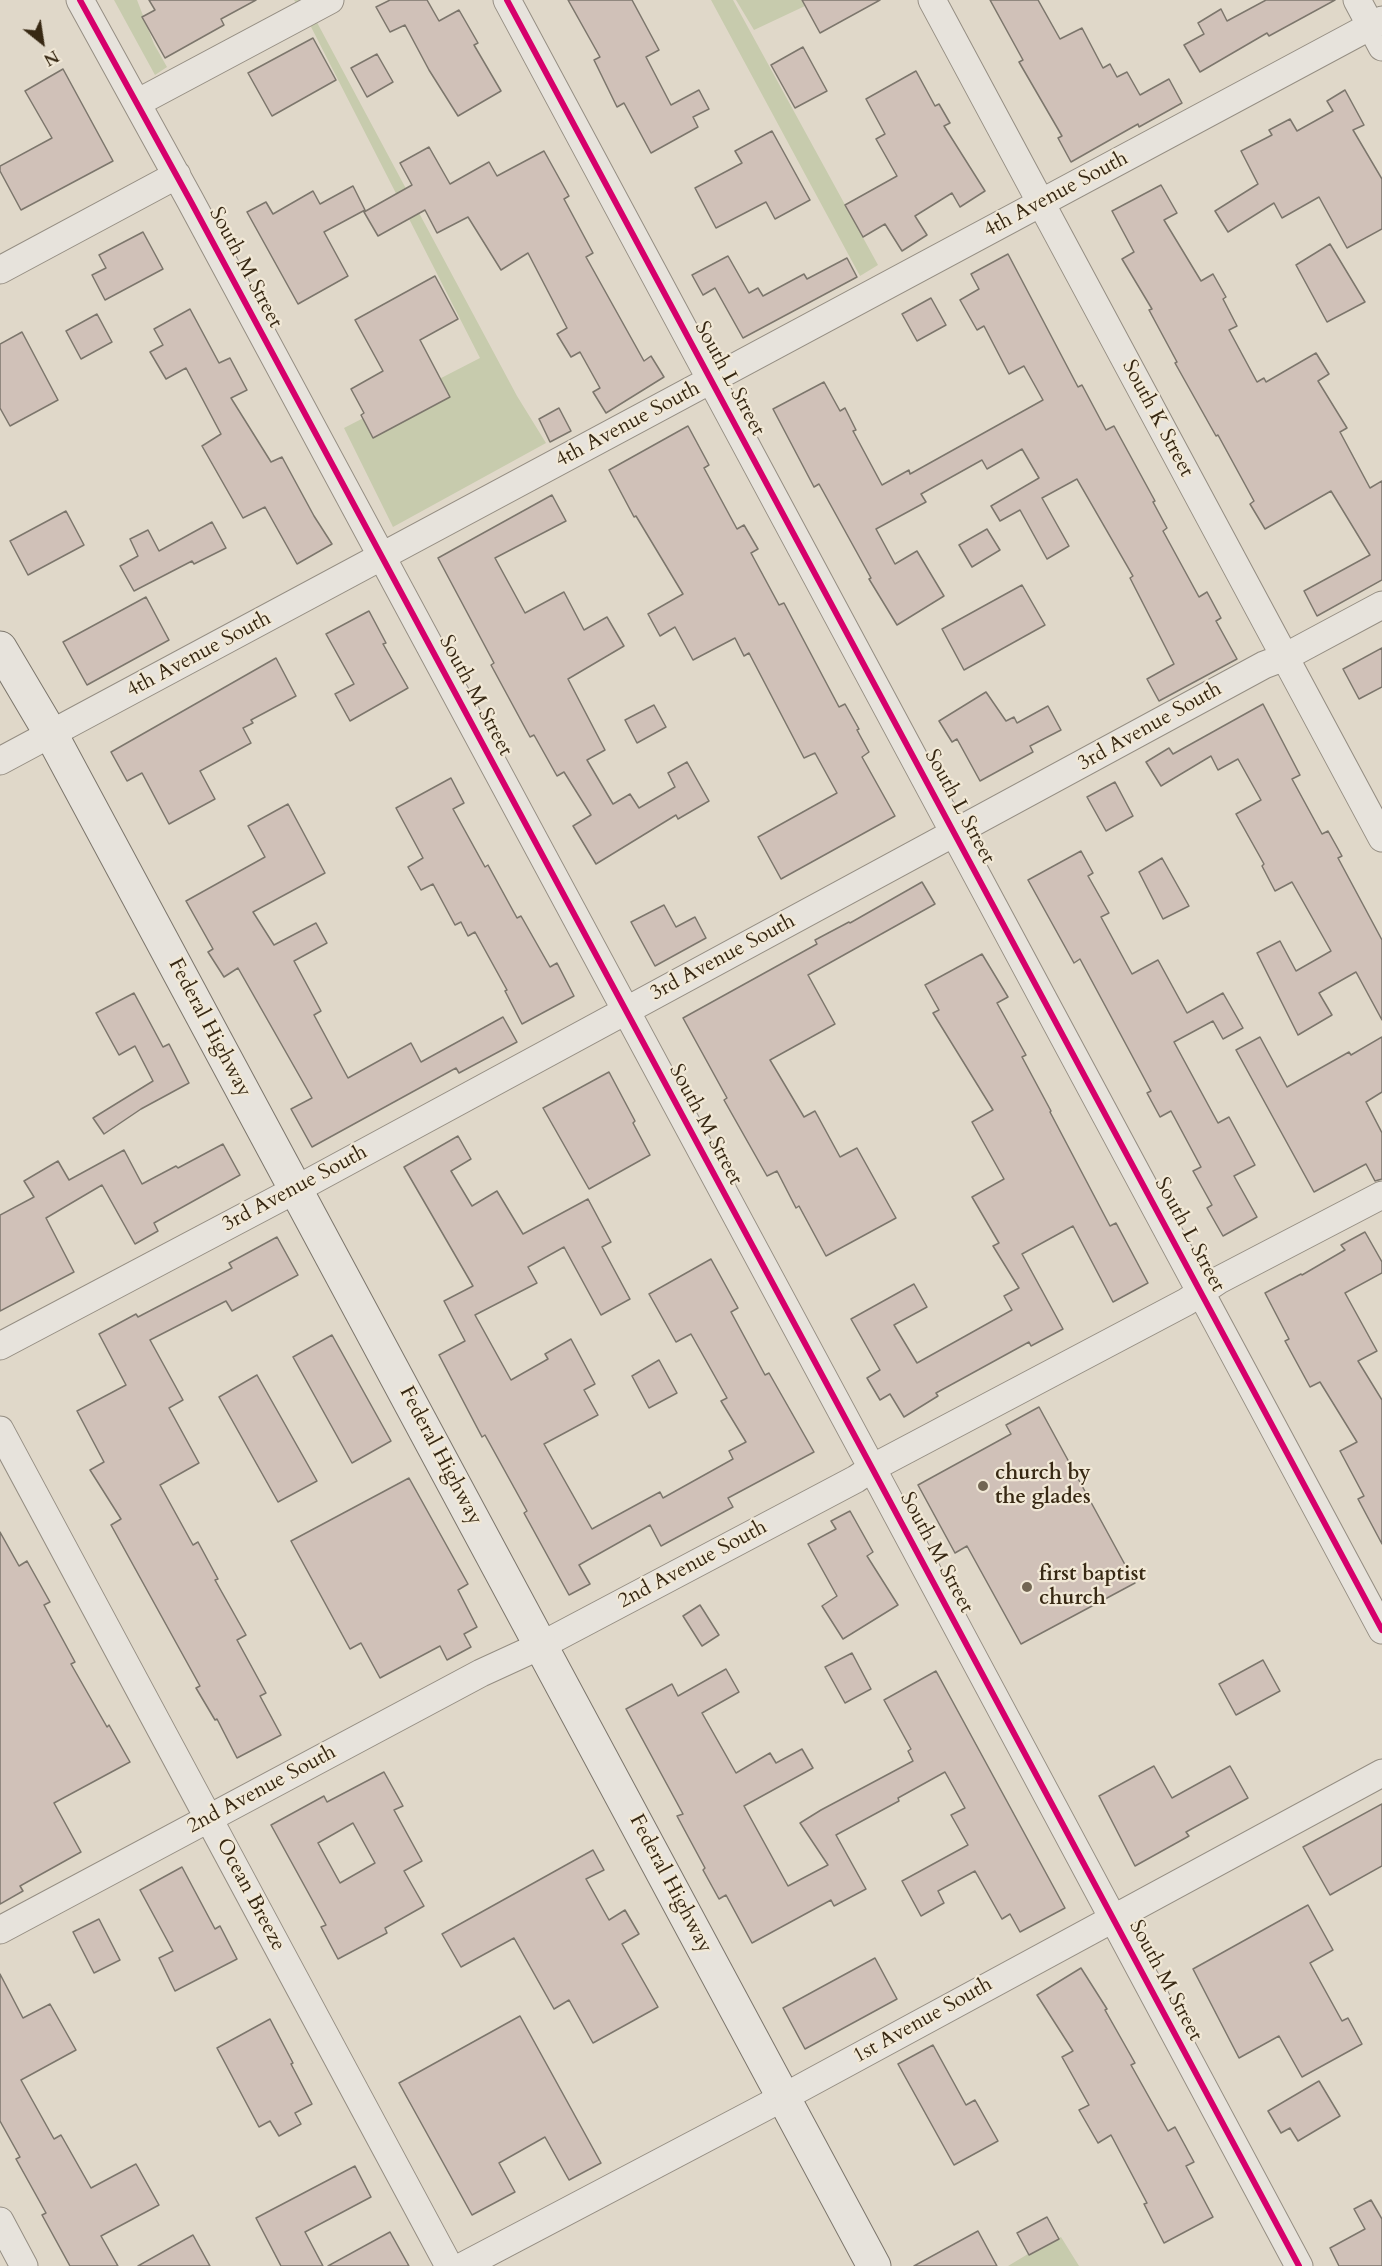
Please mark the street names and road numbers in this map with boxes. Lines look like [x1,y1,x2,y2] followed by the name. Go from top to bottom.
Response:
[980,146,1132,244] street label: 4th Avenue South
[203,203,287,333] street label: South M Street
[688,317,770,441] street label: South L Street
[1116,356,1198,482] street label: South K Street
[552,376,704,474] street label: 4th Avenue South
[123,606,275,704] street label: 4th Avenue South
[433,631,517,761] street label: South M Street
[1074,677,1226,777] street label: 3rd Avenue South
[918,745,1000,869] street label: South L Street
[646,909,800,1007] street label: 3rd Avenue South
[162,954,256,1102] street label: Federal Highway
[663,1060,747,1190] street label: South M Street
[218,1140,372,1238] street label: 3rd Avenue South
[1148,1173,1230,1297] street label: South L Street
[393,1382,487,1530] street label: Federal Highway
[894,1488,978,1618] street label: South M Street
[614,1515,772,1615] street label: 2nd Avenue South
[183,1740,341,1840] street label: 2nd Avenue South
[623,1810,717,1958] street label: Federal Highway
[210,1834,290,1956] street label: Ocean Breeze
[1123,1916,1207,2046] street label: South M Street
[849,1972,997,2070] street label: 1st Avenue South

